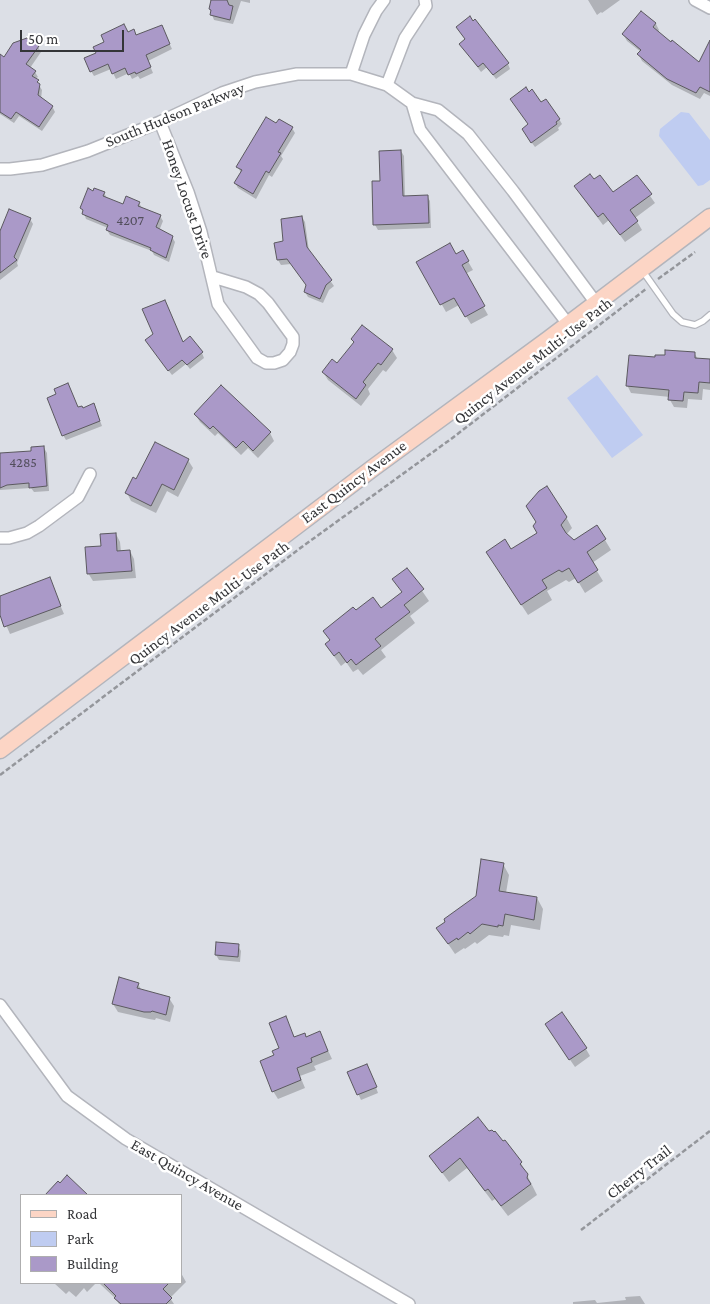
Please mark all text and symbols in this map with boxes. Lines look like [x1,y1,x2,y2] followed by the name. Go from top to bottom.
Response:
[22,20,126,52] scale bar
[28,31,58,47] text: 50 m
[103,78,247,152] street label: South Hudson Parkway
[158,137,216,261] street label: Honey Locust Drive
[116,213,144,229] house number: 4207
[450,293,616,429] street label: Quincy Avenue Multi-Use Path
[298,436,410,528] street label: East Quincy Avenue
[9,455,37,471] house number: 4285
[125,536,293,670] street label: Quincy Avenue Multi-Use Path
[127,1135,247,1215] street label: East Quincy Avenue
[603,1141,675,1203] street label: Cherry Trail
[20,1194,182,1284] legend
[67,1206,97,1222] text: Road
[67,1231,94,1247] text: Park
[67,1256,118,1272] text: Building

